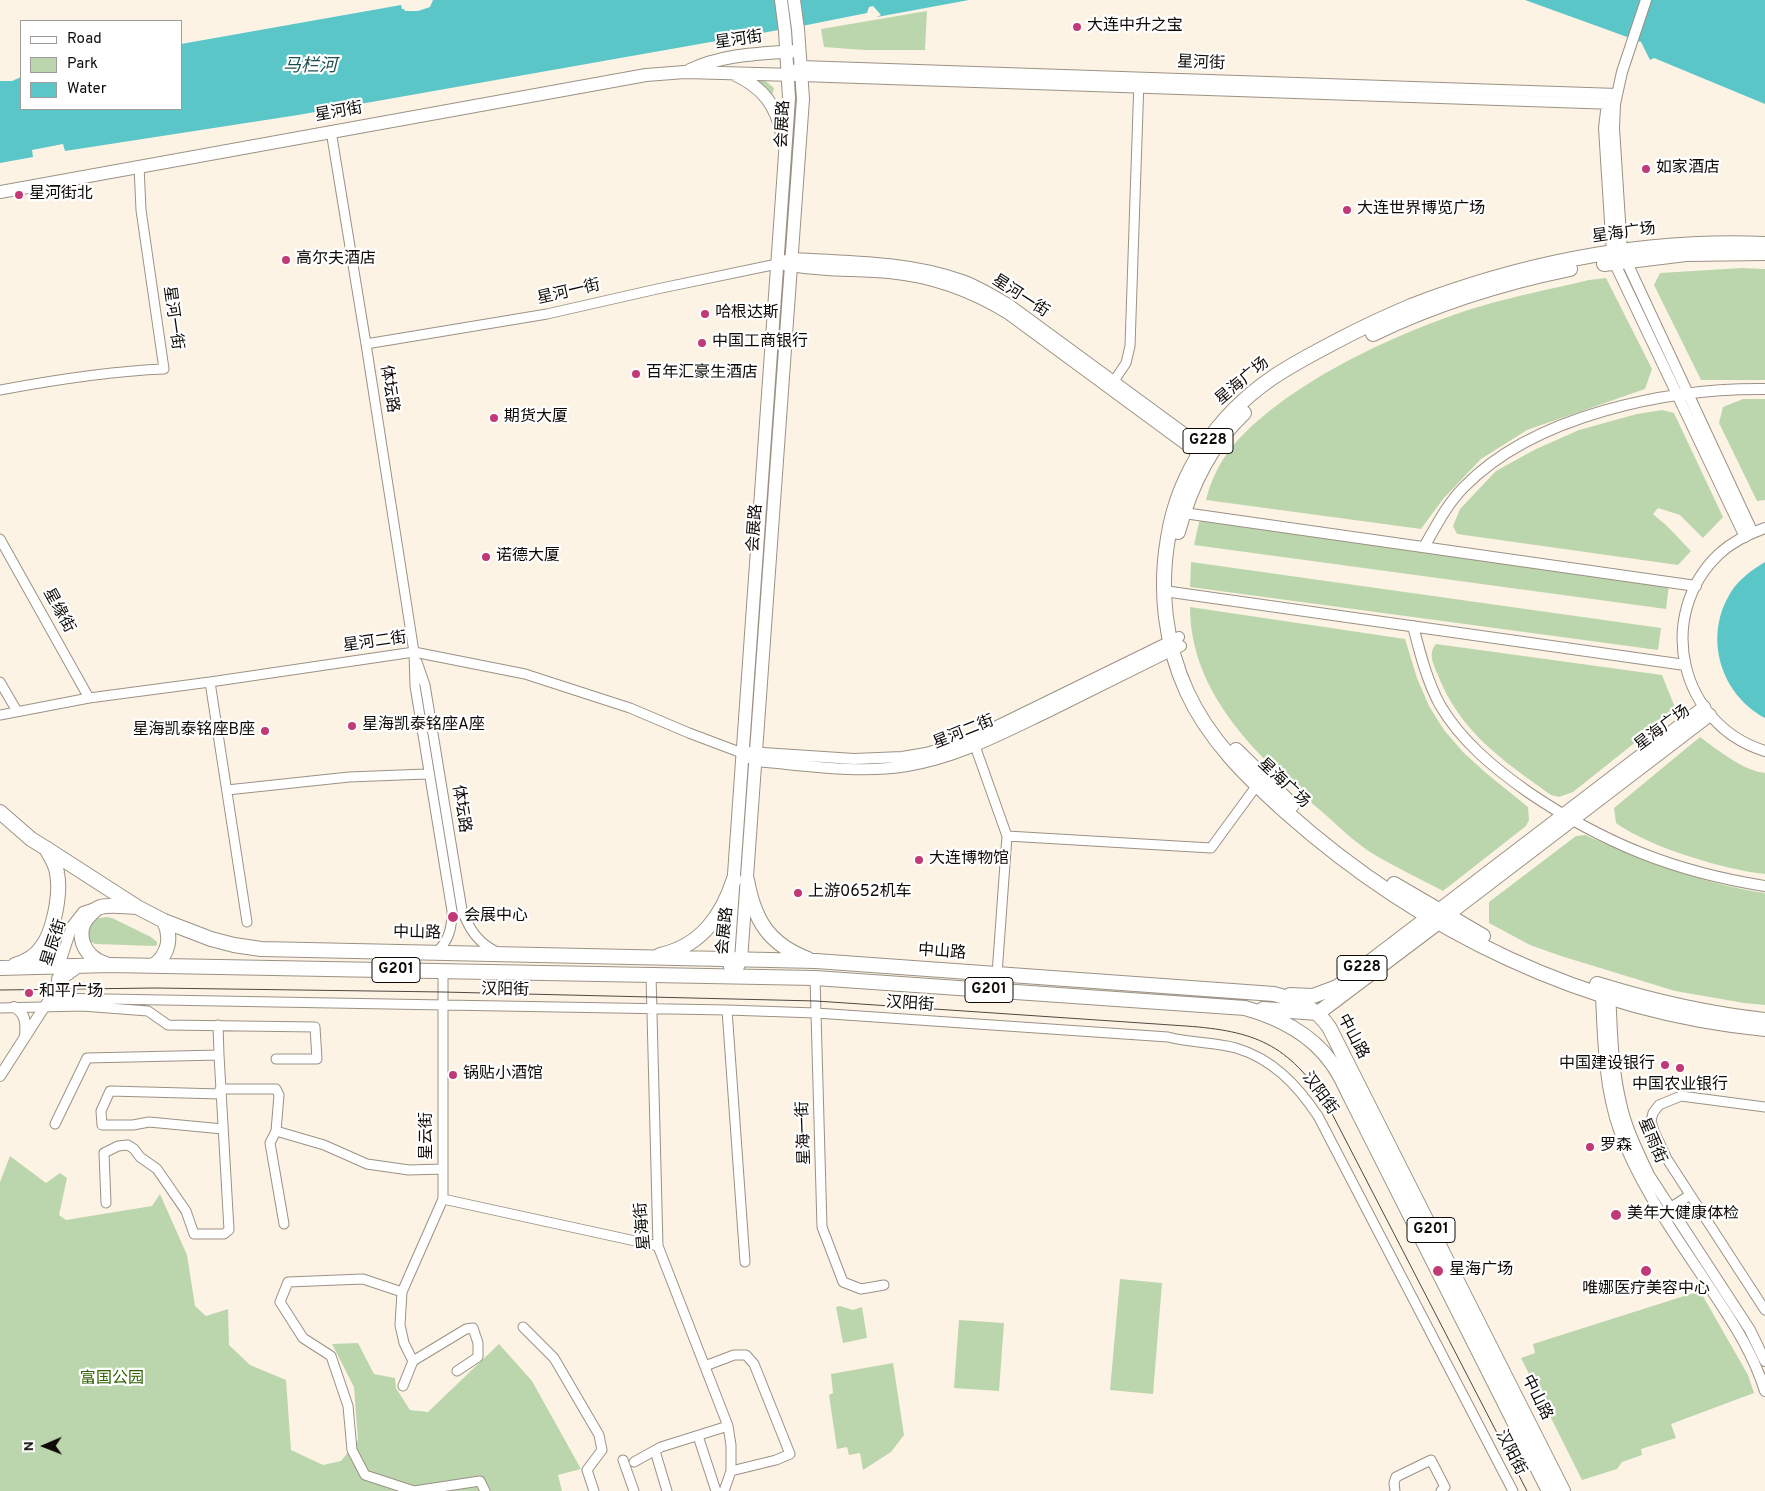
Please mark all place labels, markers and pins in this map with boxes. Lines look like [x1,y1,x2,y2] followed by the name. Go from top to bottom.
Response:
[1087,17,1183,37] place label: 大连中升之宝
[1071,21,1083,33] marker: 大连中升之宝
[1656,159,1720,179] place label: 如家酒店
[1640,163,1652,175] marker: 如家酒店
[29,185,93,205] place label: 星河街北
[13,189,25,201] marker: 星河街北
[1357,200,1485,220] place label: 大连世界博览广场
[1341,204,1353,216] marker: 大连世界博览广场
[296,250,376,270] place label: 高尔夫酒店
[280,254,292,266] marker: 高尔夫酒店
[715,304,779,324] place label: 哈根达斯
[699,308,711,320] marker: 哈根达斯
[712,333,808,353] place label: 中国工商银行
[696,337,708,349] marker: 中国工商银行
[646,364,758,384] place label: 百年汇豪生酒店
[630,368,642,380] marker: 百年汇豪生酒店
[504,408,568,428] place label: 期货大厦
[488,412,500,424] marker: 期货大厦
[496,547,560,567] place label: 诺德大厦
[480,551,492,563] marker: 诺德大厦
[362,716,485,736] place label: 星海凯泰铭座A座
[346,720,358,732] marker: 星海凯泰铭座A座
[133,721,255,741] place label: 星海凯泰铭座B座
[259,725,271,737] marker: 星海凯泰铭座B座
[929,850,1009,870] place label: 大连博物馆
[913,854,925,866] marker: 大连博物馆
[808,883,911,903] place label: 上游0652机车
[792,887,804,899] marker: 上游0652机车
[464,907,528,927] place label: 会展中心
[446,910,460,924] marker: 会展中心
[39,983,103,1003] place label: 和平广场
[23,987,35,999] marker: 和平广场
[1559,1055,1655,1075] place label: 中国建设银行
[1659,1059,1671,1071] marker: 中国建设银行
[1674,1062,1686,1074] marker: 中国农业银行
[463,1065,543,1085] place label: 锅贴小酒馆
[447,1069,459,1081] marker: 锅贴小酒馆
[1632,1076,1728,1096] place label: 中国农业银行
[1600,1137,1632,1157] place label: 罗森
[1584,1141,1596,1153] marker: 罗森
[1627,1205,1739,1225] place label: 美年大健康体检
[1609,1208,1623,1222] marker: 美年大健康体检
[1449,1261,1513,1281] place label: 星海广场
[1431,1264,1445,1278] marker: 星海广场
[1639,1264,1653,1278] marker: 唯娜医疗美容中心
[1582,1280,1710,1300] place label: 唯娜医疗美容中心

